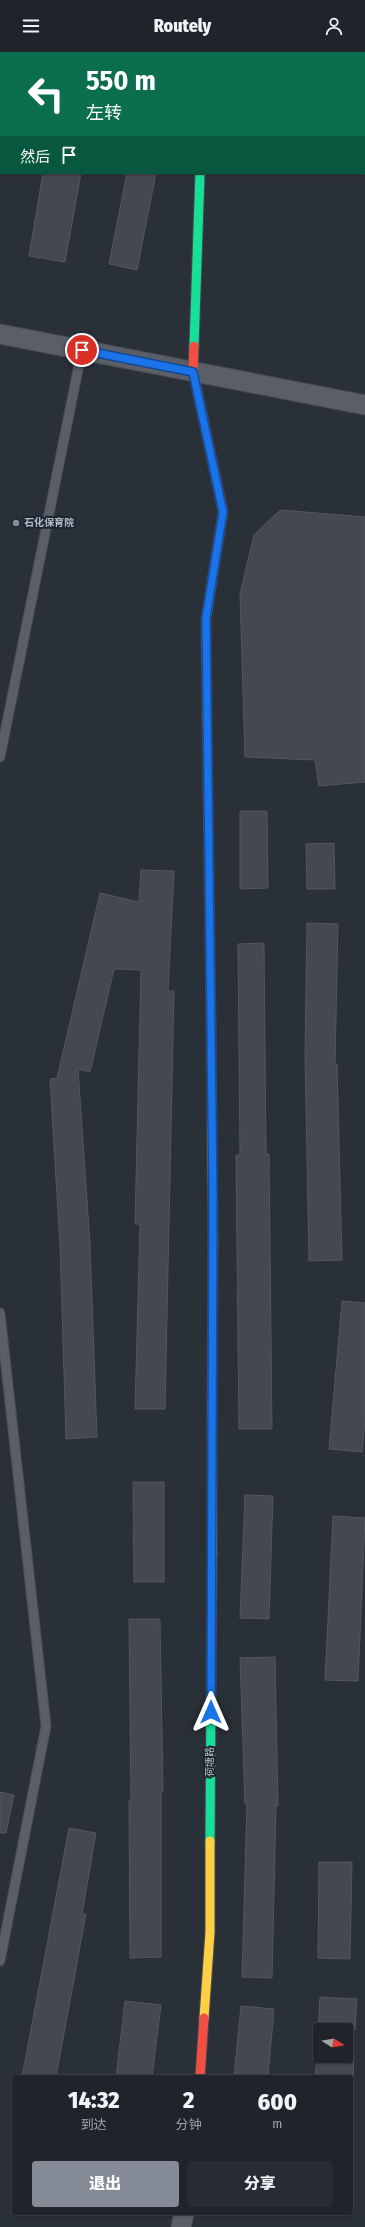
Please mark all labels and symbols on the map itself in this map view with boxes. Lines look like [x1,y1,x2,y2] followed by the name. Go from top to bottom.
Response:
[65,333,99,367] pin
[24,516,74,529] place label: 石化保育院
[11,518,21,528] marker: 石化保育院
[190,1691,232,1733] position arrow
[204,1747,216,1777] street label: 荷塘路
[313,2023,353,2063] north arrow

